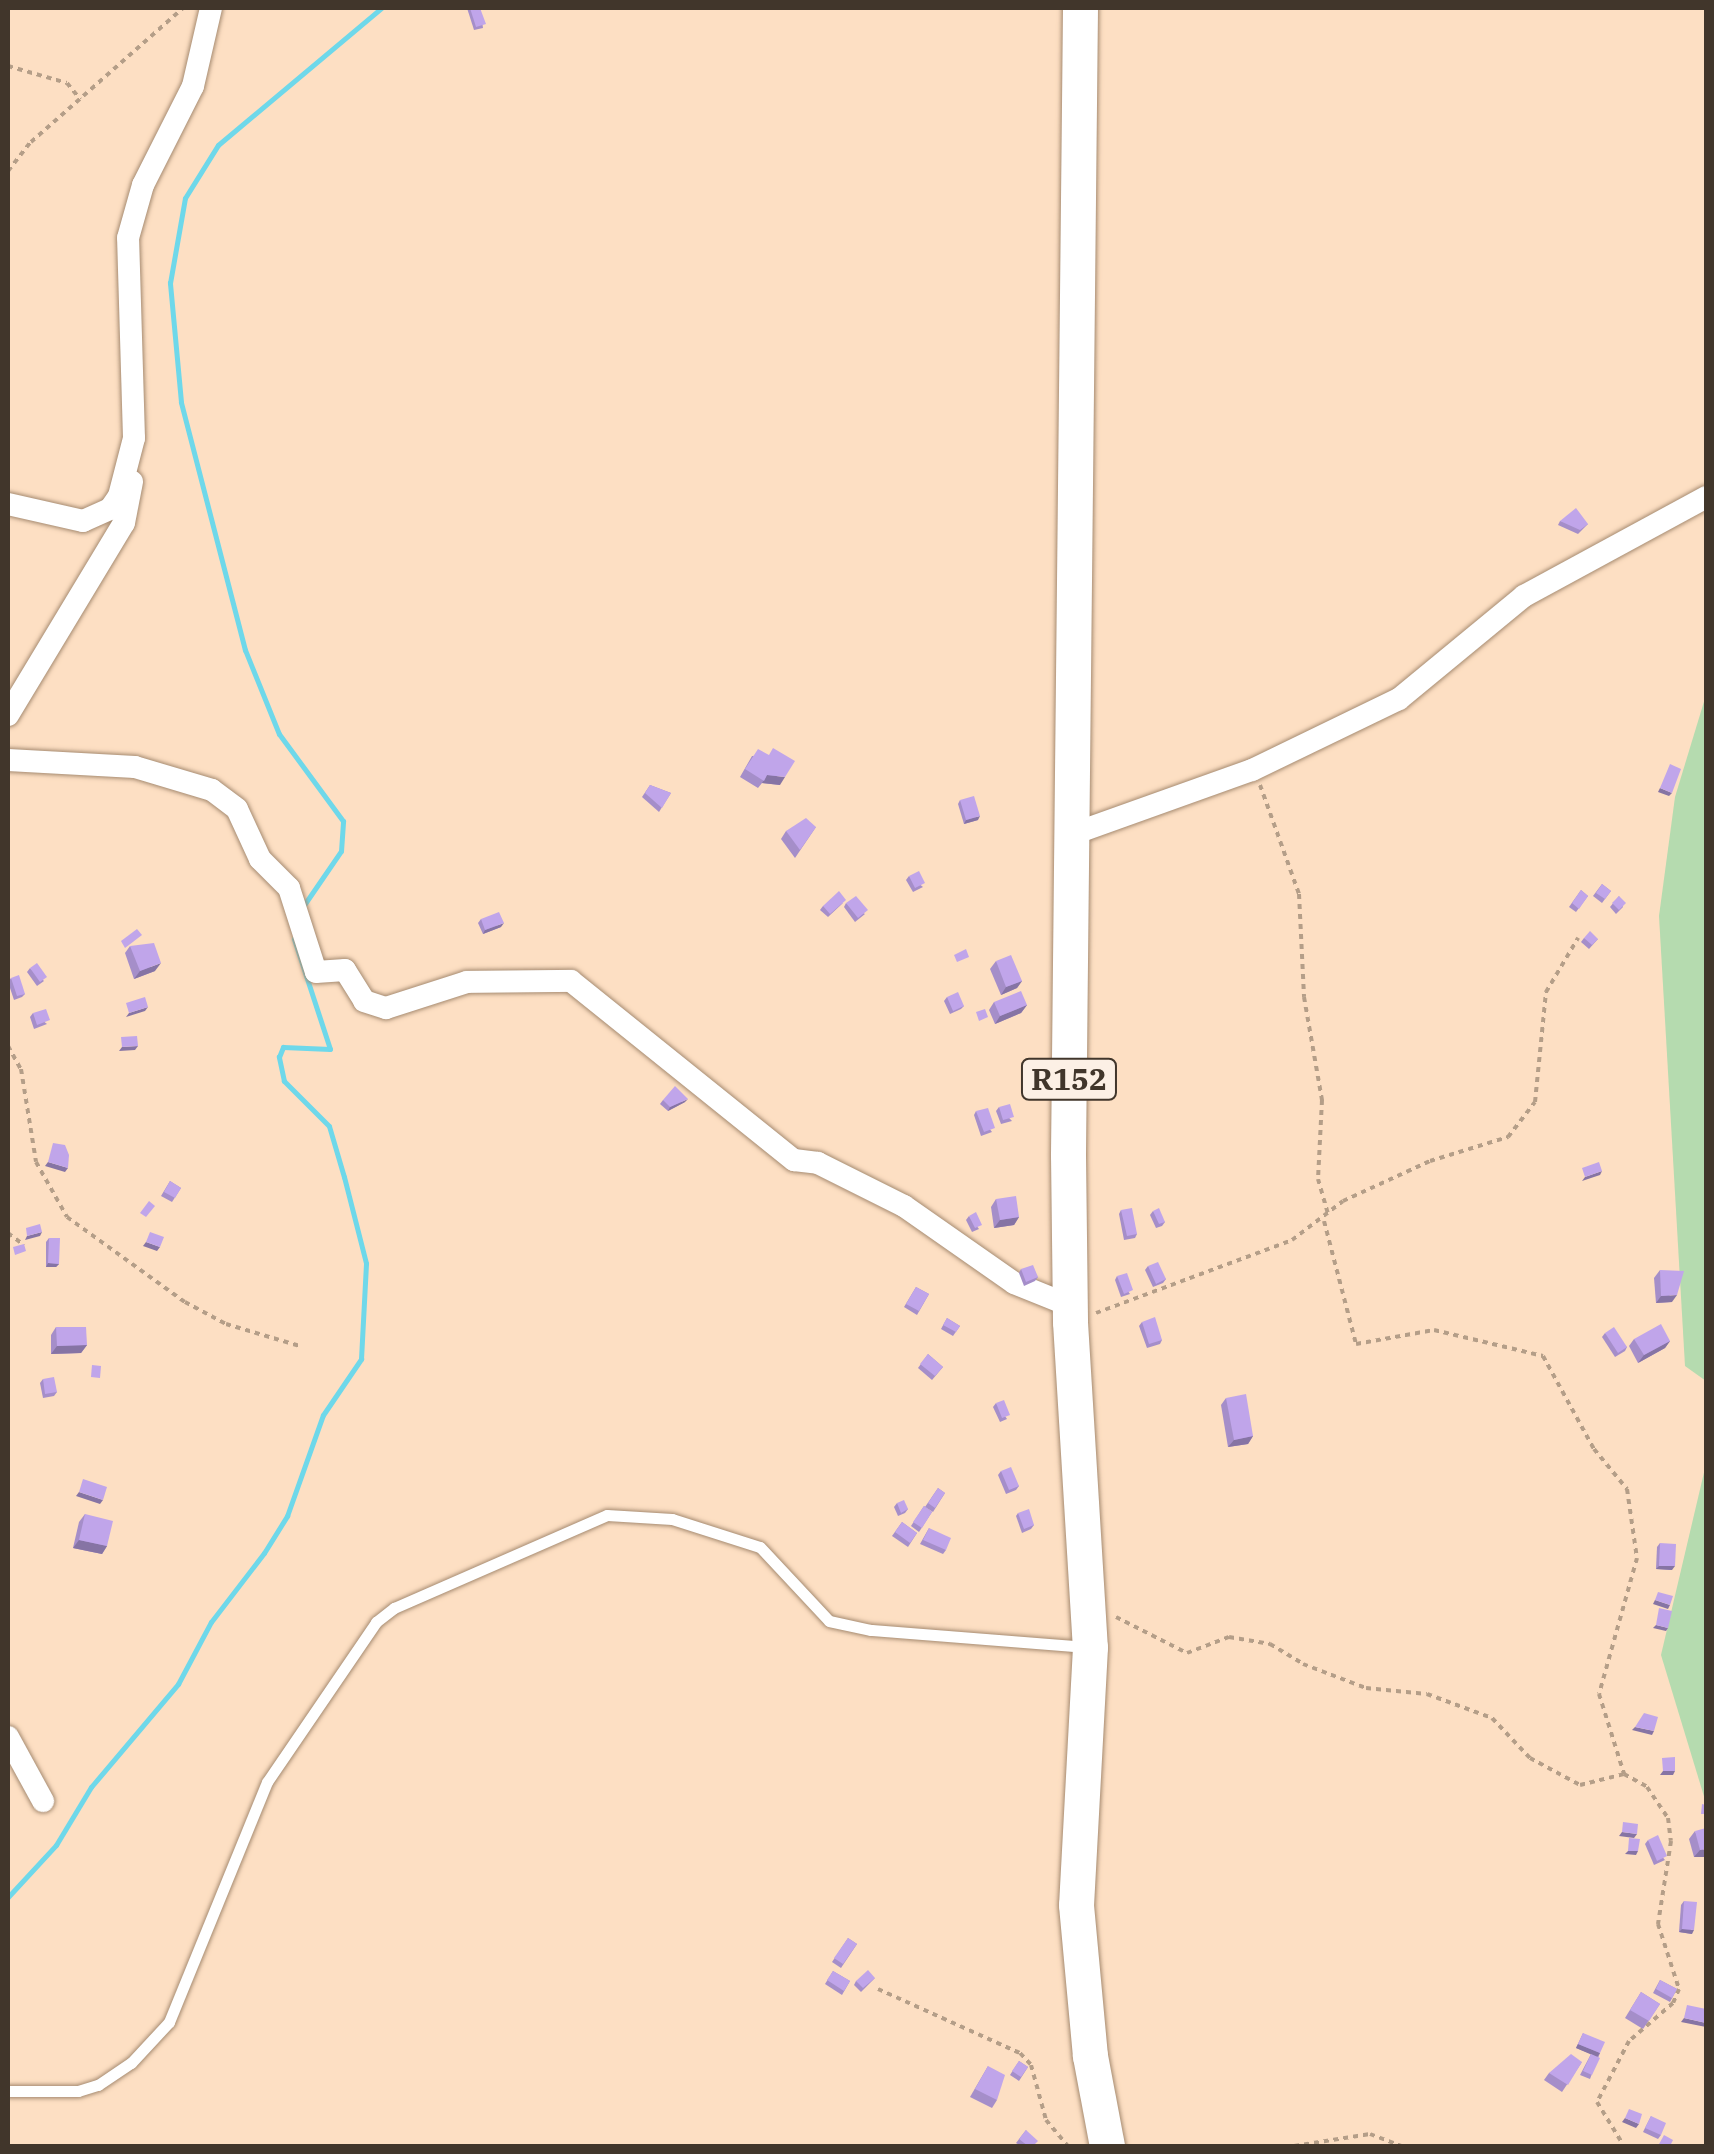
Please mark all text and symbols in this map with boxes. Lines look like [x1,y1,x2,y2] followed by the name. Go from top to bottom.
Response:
[1019,1054,1119,1104] road number: R152

